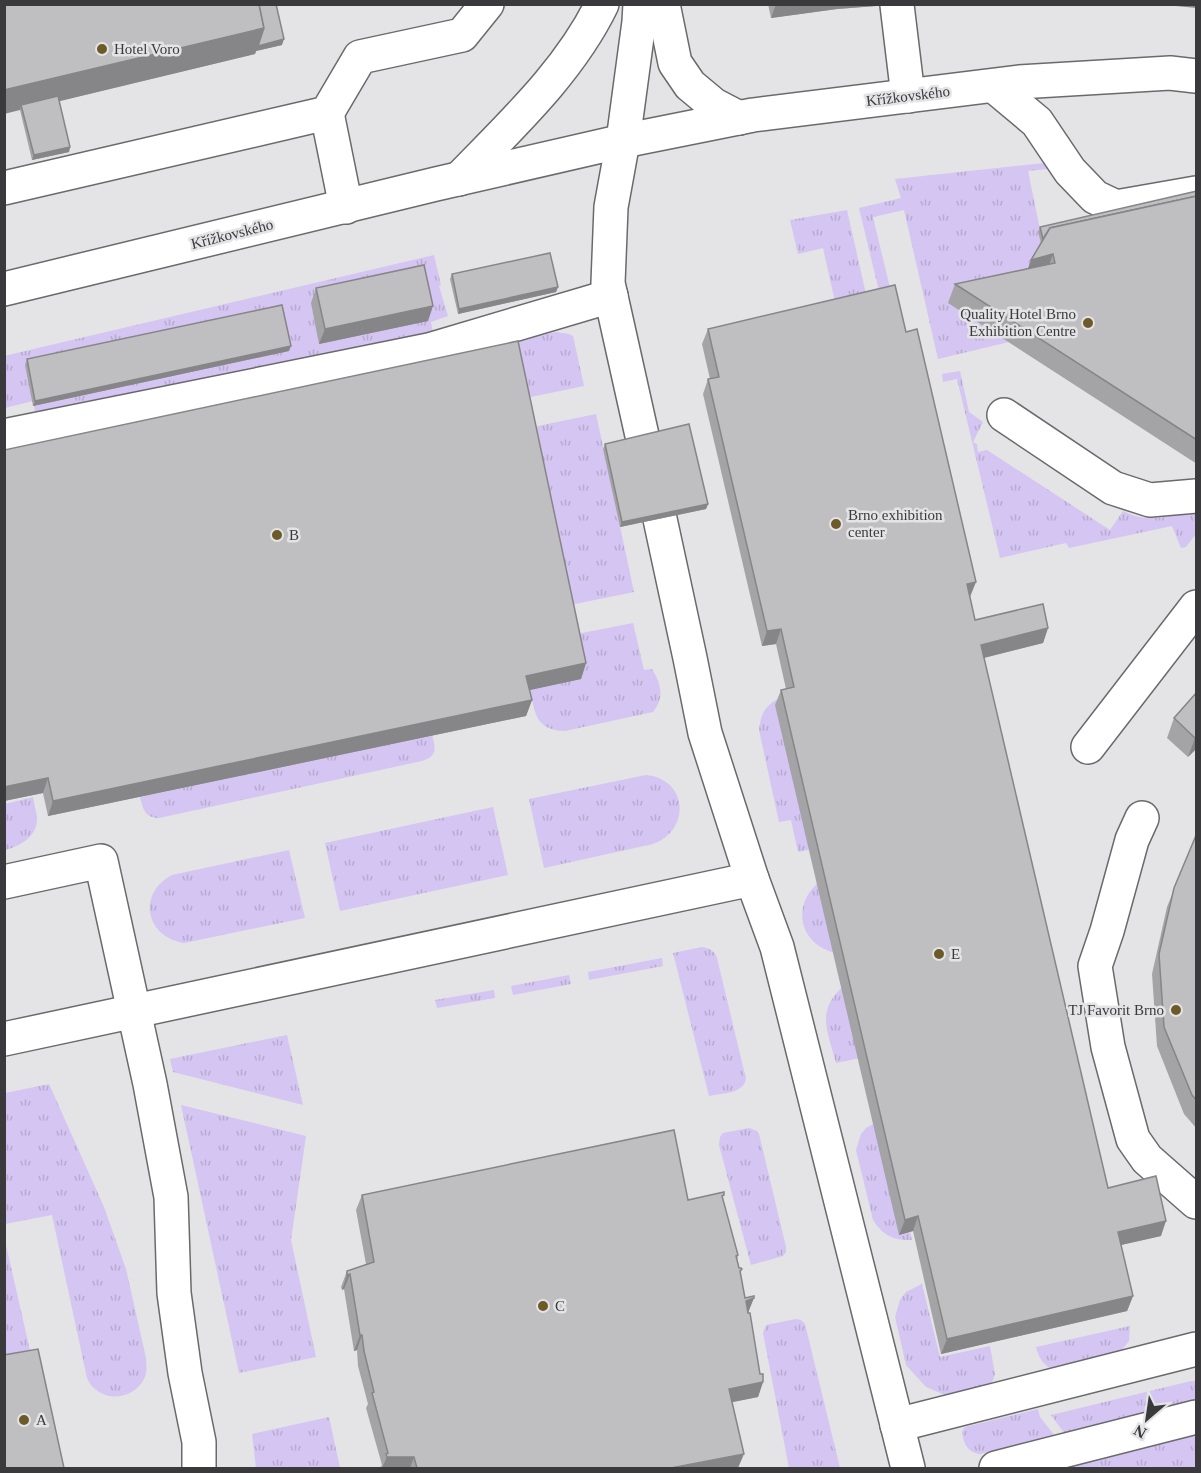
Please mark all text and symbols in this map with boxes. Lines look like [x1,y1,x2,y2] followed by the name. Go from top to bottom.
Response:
[114,41,180,57] place label: Hotel Voro
[95,42,109,56] marker: Hotel Voro
[865,83,951,109] street label: Křížkovského
[189,216,275,252] street label: Křížkovského
[960,306,1076,339] place label: Quality Hotel Brno Exhibition Centre
[1081,316,1095,330] marker: Quality Hotel Brno Exhibition Centre
[848,507,943,540] place label: Brno exhibition center
[829,517,843,531] marker: Brno exhibition center
[289,527,299,543] place label: B
[270,528,284,542] marker: B
[951,946,960,962] place label: E
[932,947,946,961] marker: E
[1068,1002,1164,1018] place label: TJ Favorit Brno
[1169,1003,1183,1017] marker: TJ Favorit Brno
[555,1298,565,1314] place label: C
[536,1299,550,1313] marker: C
[1117,1389,1177,1449] north arrow
[36,1412,47,1428] place label: A
[17,1413,31,1427] marker: A
[1130,1421,1149,1442] text: N

